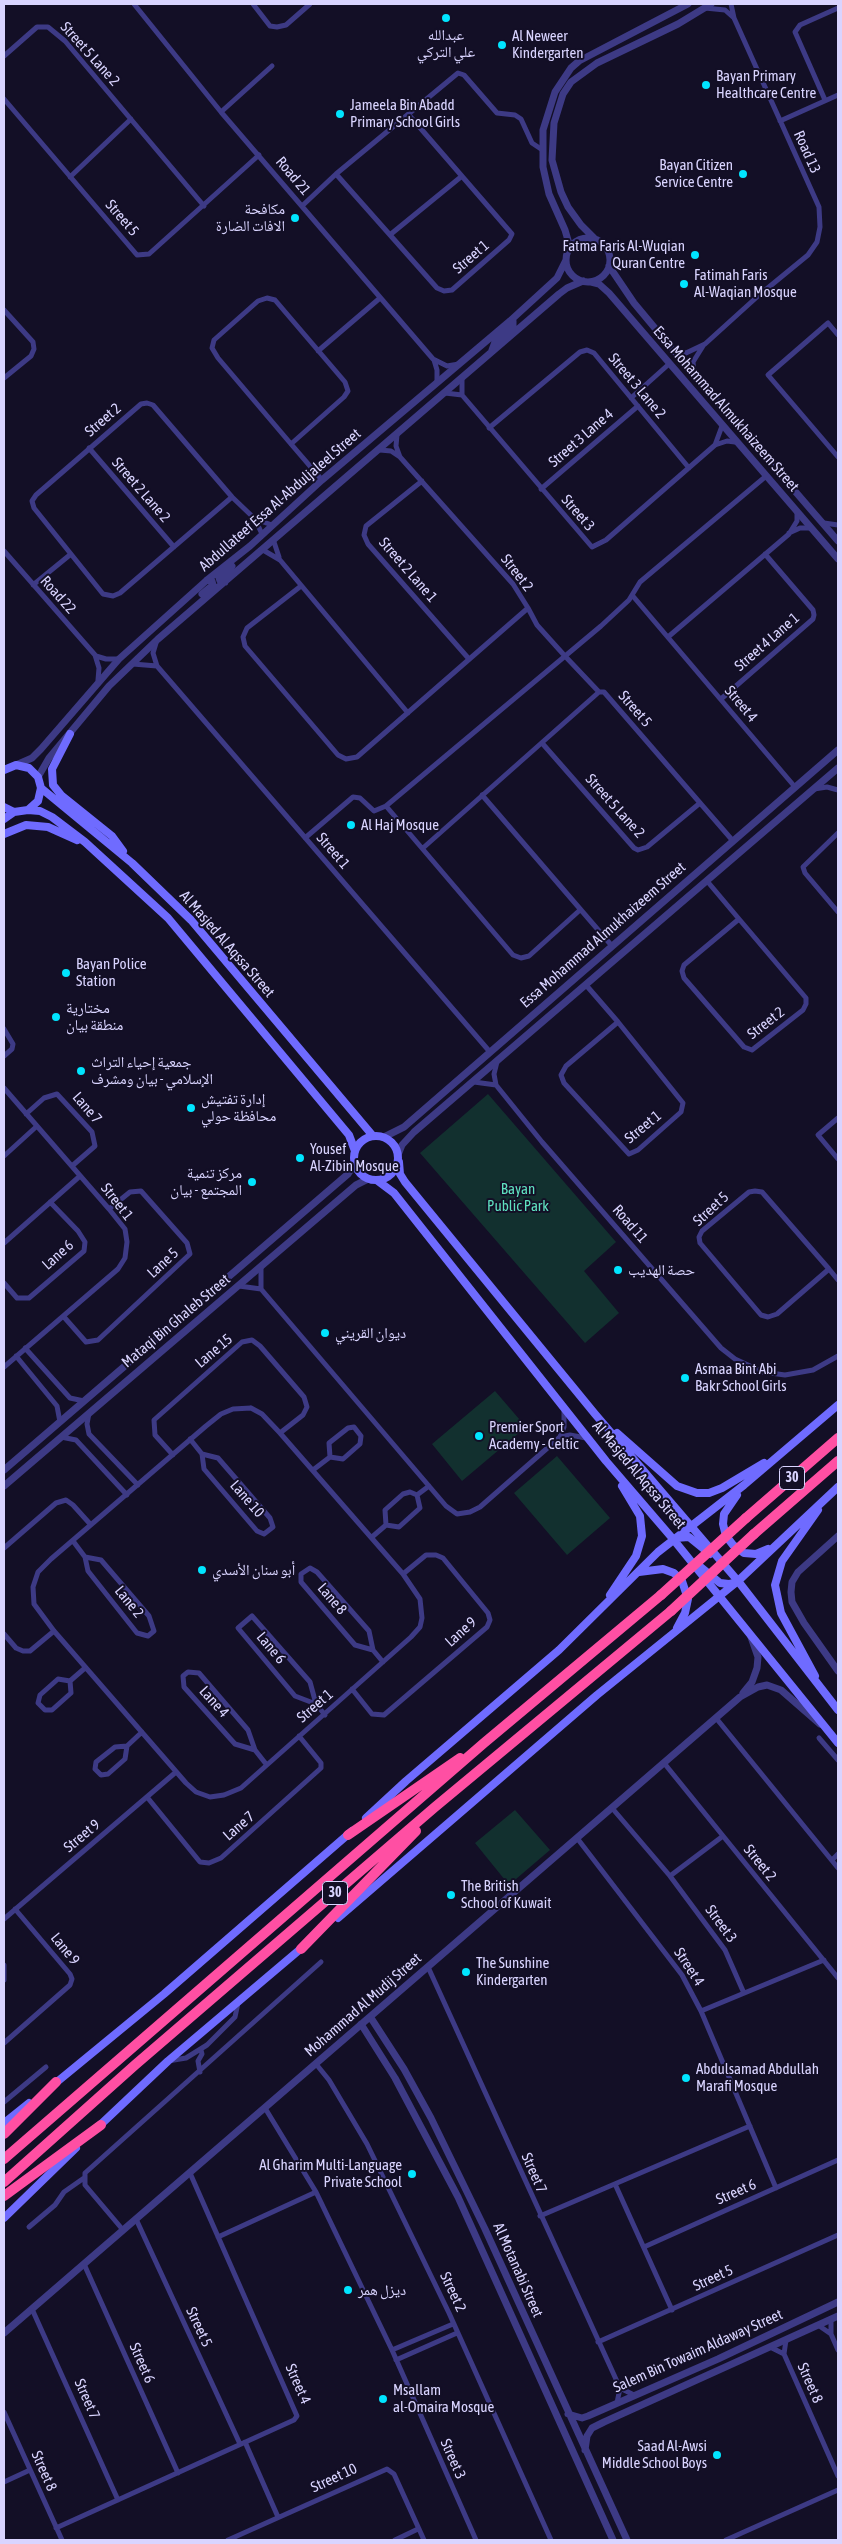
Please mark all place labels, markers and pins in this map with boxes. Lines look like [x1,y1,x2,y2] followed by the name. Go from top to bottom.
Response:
[440,12,452,24] marker: عبدالله علي التركي
[417,26,475,61] place label: عبدالله علي التركي
[512,27,584,62] place label: Al Neweer Kindergarten
[496,39,508,51] marker: Al Neweer Kindergarten
[716,67,816,102] place label: Bayan Primary Healthcare Centre
[700,79,712,91] marker: Bayan Primary Healthcare Centre
[350,96,460,131] place label: Jameela Bin Abadd Primary School Girls
[334,108,346,120] marker: Jameela Bin Abadd Primary School Girls
[655,156,733,191] place label: Bayan Citizen Service Centre
[737,168,749,180] marker: Bayan Citizen Service Centre
[216,200,285,235] place label: مكافحة الافات الضارة
[289,212,301,224] marker: مكافحة الافات الضارة
[562,237,685,272] place label: Fatma Faris Al-Wuqian Quran Centre
[689,249,701,261] marker: Fatma Faris Al-Wuqian Quran Centre
[694,266,797,301] place label: Fatimah Faris Al-Waqian Mosque
[678,278,690,290] marker: Fatimah Faris Al-Waqian Mosque
[361,816,439,834] place label: Al Haj Mosque
[345,819,357,831] marker: Al Haj Mosque
[76,955,146,990] place label: Bayan Police Station
[60,967,72,979] marker: Bayan Police Station
[66,999,123,1034] place label: مختارية منطقة بيان
[50,1011,62,1023] marker: مختارية منطقة بيان
[91,1053,213,1088] place label: جمعية إحياء التراث الإسلامي - بيان ومشرف
[75,1065,87,1077] marker: جمعية إحياء التراث الإسلامي - بيان ومشرف
[201,1090,276,1125] place label: إدارة تفتيش محافظة حولي
[185,1102,197,1114] marker: إدارة تفتيش محافظة حولي
[310,1140,399,1175] place label: Yousef Al-Zibin Mosque
[294,1152,306,1164] marker: Yousef Al-Zibin Mosque
[170,1164,242,1199] place label: مركز تنمية المجتمع - بيان
[246,1176,258,1188] marker: مركز تنمية المجتمع - بيان
[628,1261,695,1279] place label: حصة الهديب
[612,1264,624,1276] marker: حصة الهديب
[335,1324,406,1342] place label: ديوان القريني
[319,1327,331,1339] marker: ديوان القريني
[695,1360,787,1395] place label: Asmaa Bint Abi Bakr School Girls
[679,1372,691,1384] marker: Asmaa Bint Abi Bakr School Girls
[489,1418,578,1453] place label: Premier Sport Academy - Celtic
[473,1430,485,1442] marker: Premier Sport Academy - Celtic
[212,1561,295,1579] place label: أبو سنان الأسدي
[196,1564,208,1576] marker: أبو سنان الأسدي
[461,1877,551,1912] place label: The British School of Kuwait
[445,1889,457,1901] marker: The British School of Kuwait
[476,1954,549,1989] place label: The Sunshine Kindergarten
[460,1966,472,1978] marker: The Sunshine Kindergarten
[696,2060,819,2095] place label: Abdulsamad Abdullah Marafi Mosque
[680,2072,692,2084] marker: Abdulsamad Abdullah Marafi Mosque
[259,2156,402,2191] place label: Al Gharim Multi-Language Private School
[406,2168,418,2180] marker: Al Gharim Multi-Language Private School
[358,2281,406,2299] place label: ديزل همر
[342,2284,354,2296] marker: ديزل همر
[393,2381,494,2416] place label: Msallam al-Omaira Mosque
[377,2393,389,2405] marker: Msallam al-Omaira Mosque
[602,2437,707,2472] place label: Saad Al-Awsi Middle School Boys
[711,2449,723,2461] marker: Saad Al-Awsi Middle School Boys

